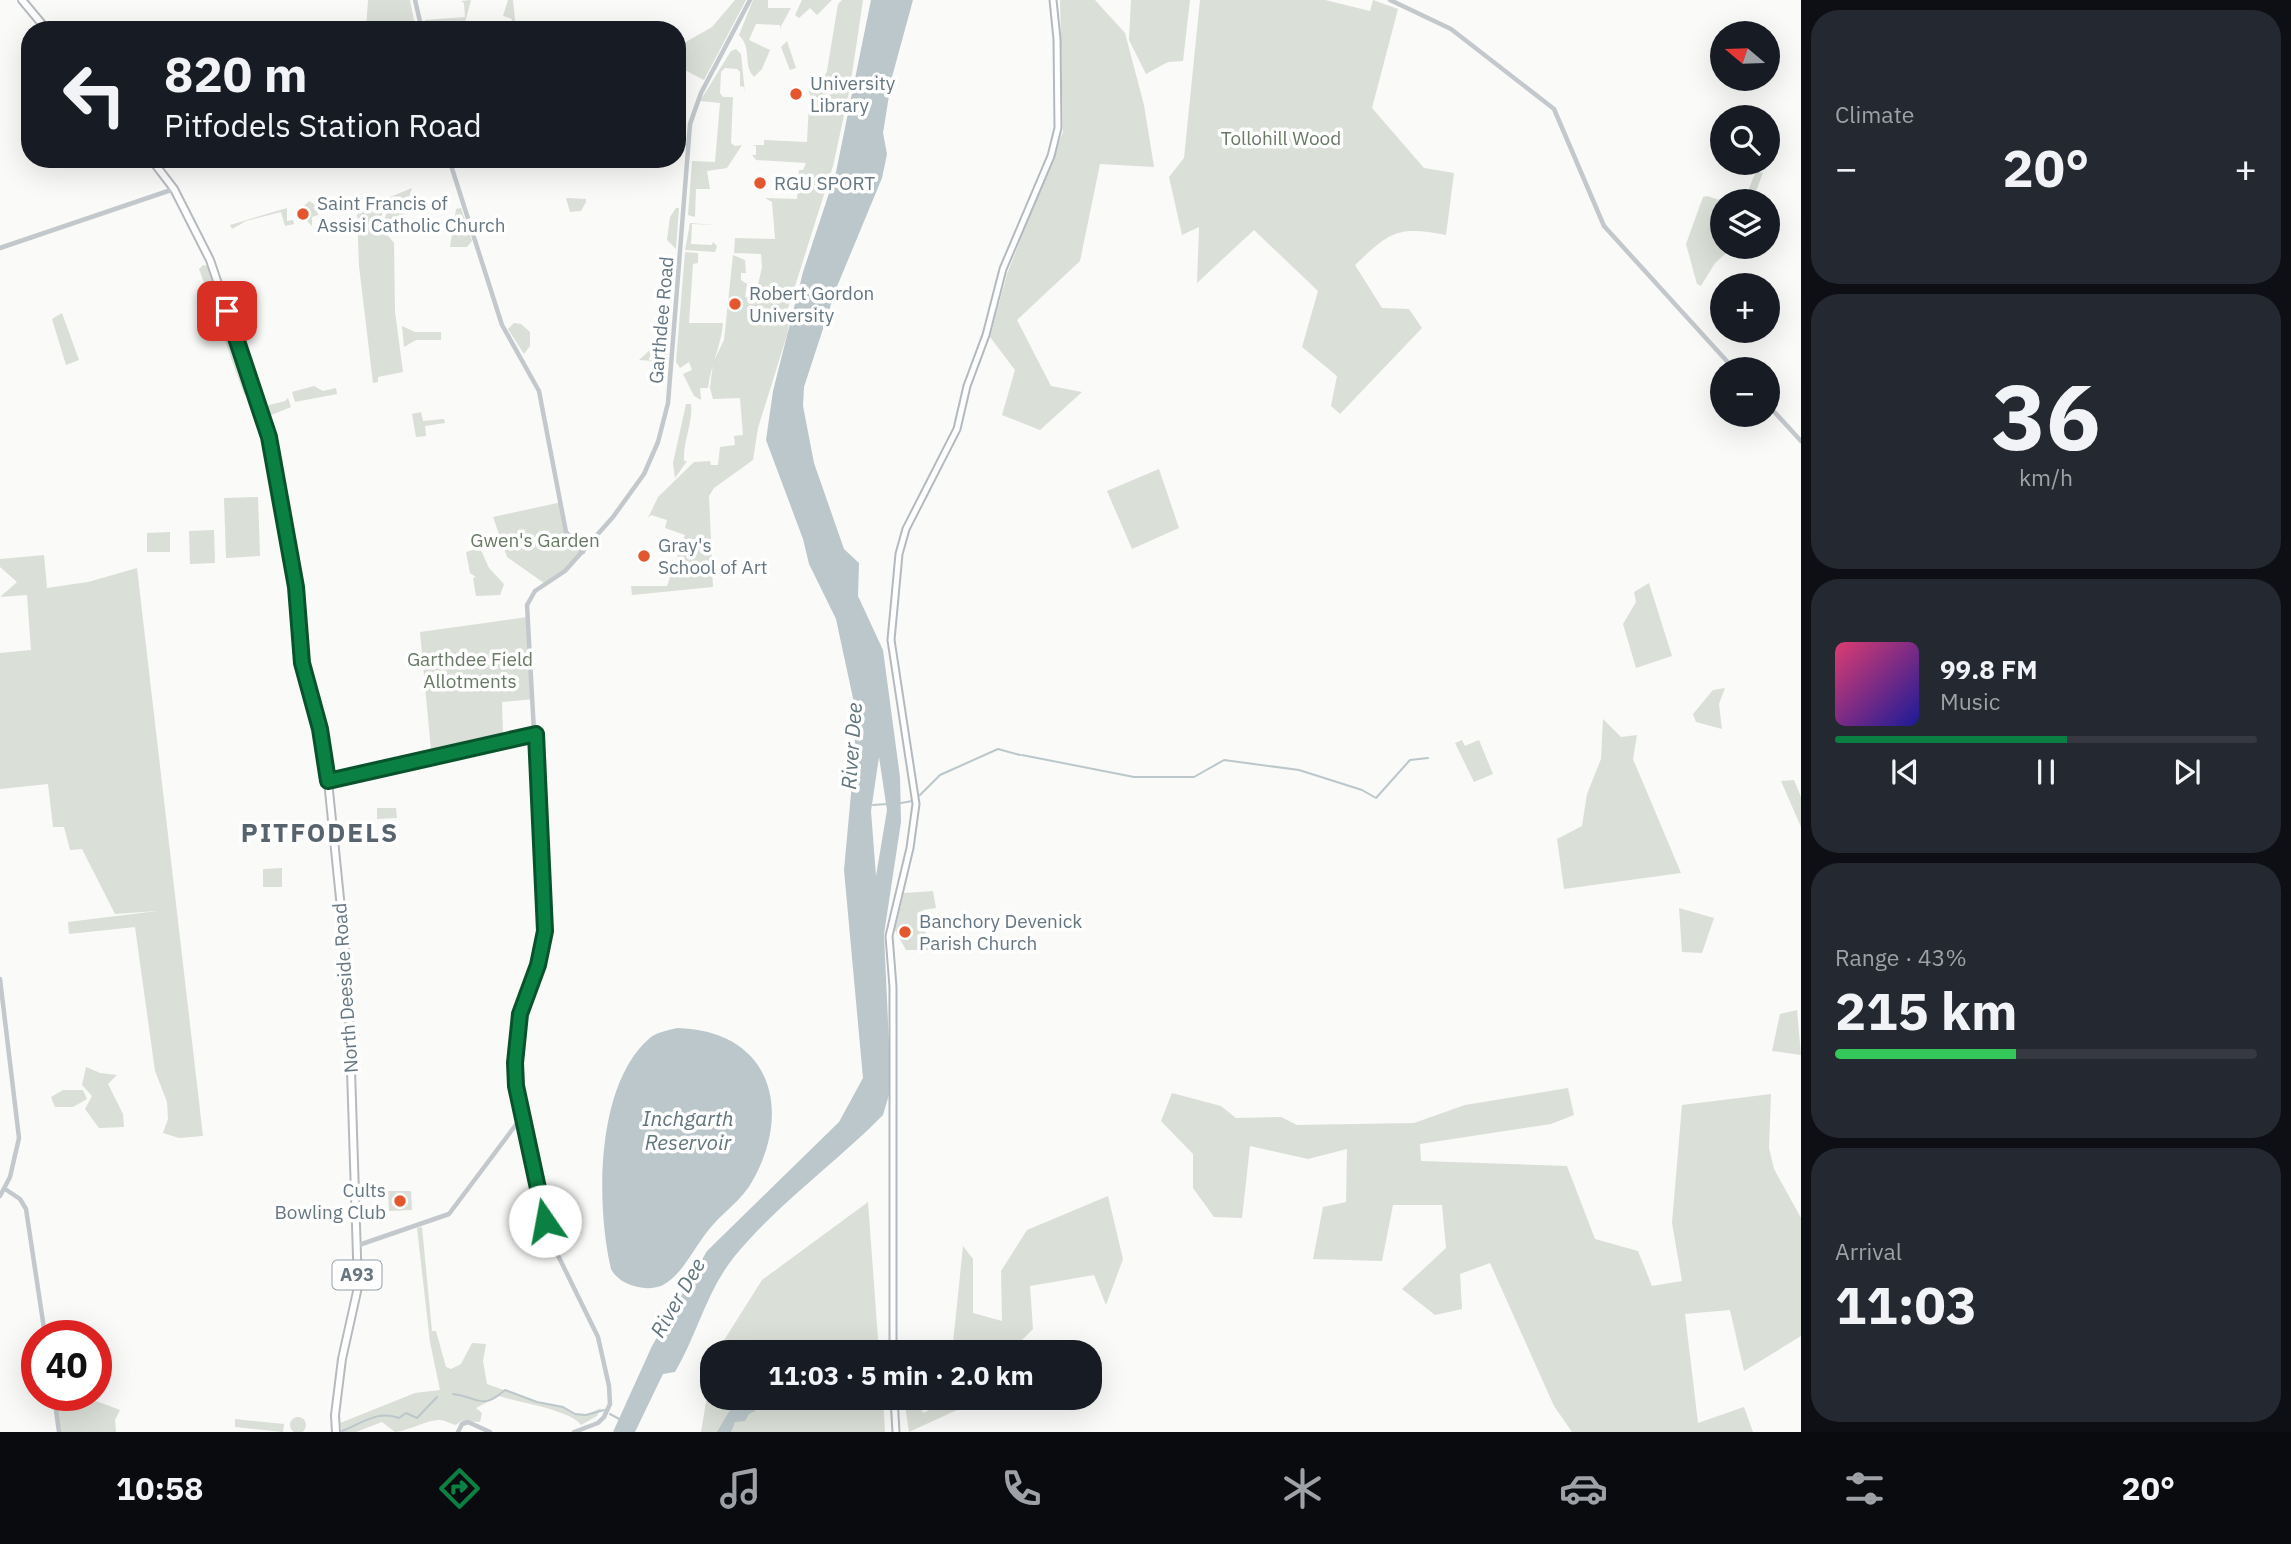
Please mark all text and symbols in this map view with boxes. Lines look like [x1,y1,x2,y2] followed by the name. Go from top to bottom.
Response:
[1710,21,1780,91] north arrow
[1710,21,1780,427] map controls
[164,42,308,105] text: 820 m
[49,49,140,140] icon: left
[810,71,896,117] place label: University Library
[788,86,804,102] marker: University Library
[1835,99,1914,129] text: Climate
[164,104,482,146] text: Pitfodels Station Road
[1710,105,1780,175] button: search
[1221,126,1341,150] park label: Tollohill Wood
[2003,134,2089,201] text: 20°
[1835,143,1858,192] text: −
[2234,143,2257,192] text: +
[774,171,875,195] place label: RGU SPORT
[752,175,768,191] marker: RGU SPORT
[1710,189,1780,259] button: layers
[317,191,505,237] place label: Saint Francis of Assisi Catholic Church
[295,206,311,222] marker: Saint Francis of Assisi Catholic Church
[643,255,679,385] street label: Garthdee Road
[1710,273,1780,343] button: +
[197,281,257,341] pin
[749,281,874,327] place label: Robert Gordon University
[208,292,246,330] icon: arrive
[727,296,743,312] marker: Robert Gordon University
[1710,357,1780,427] button: −
[1991,357,2101,475] text: 36
[2019,462,2073,492] text: km/h
[470,528,600,552] park label: Gwen's Garden
[658,533,767,579] place label: Gray's School of Art
[636,548,652,564] marker: Gray's School of Art
[407,647,533,693] park label: Garthdee Field Allotments
[1940,652,2038,686] text: 99.8 FM
[1940,686,2000,716] text: Music
[834,701,868,790] water label: River Dee
[1886,753,1924,791] icon: previous
[2027,753,2065,791] icon: pause
[2168,753,2206,791] icon: next
[241,815,399,849] district label: PITFODELS
[327,902,363,1074] street label: North Deeside Road
[919,909,1082,955] place label: Banchory Devenick Parish Church
[897,924,913,940] marker: Banchory Devenick Parish Church
[1835,942,1967,972] text: Range · 43%
[1835,977,2017,1044] text: 215 km
[642,1104,734,1156] water label: Inchgarth Reservoir
[274,1178,386,1224] place label: Cults Bowling Club
[508,1184,582,1258] position arrow
[392,1193,408,1209] marker: Cults Bowling Club
[1835,1236,1902,1266] text: Arrival
[643,1253,711,1342] water label: River Dee
[332,1260,382,1290] road number: A93
[1835,1271,1977,1338] text: 11:03
[21,1320,112,1411] speed limit sign: 40
[768,1358,1034,1392] text: 11:03 · 5 min · 2.0 km
[435,1464,484,1513] icon: directions
[716,1464,765,1513] icon: music
[997,1464,1046,1513] icon: phone
[1278,1464,1327,1513] icon: climate
[1559,1464,1608,1513] icon: car
[1840,1464,1889,1513] icon: filters
[116,1467,203,1509] text: 10:58
[2121,1467,2175,1509] text: 20°

